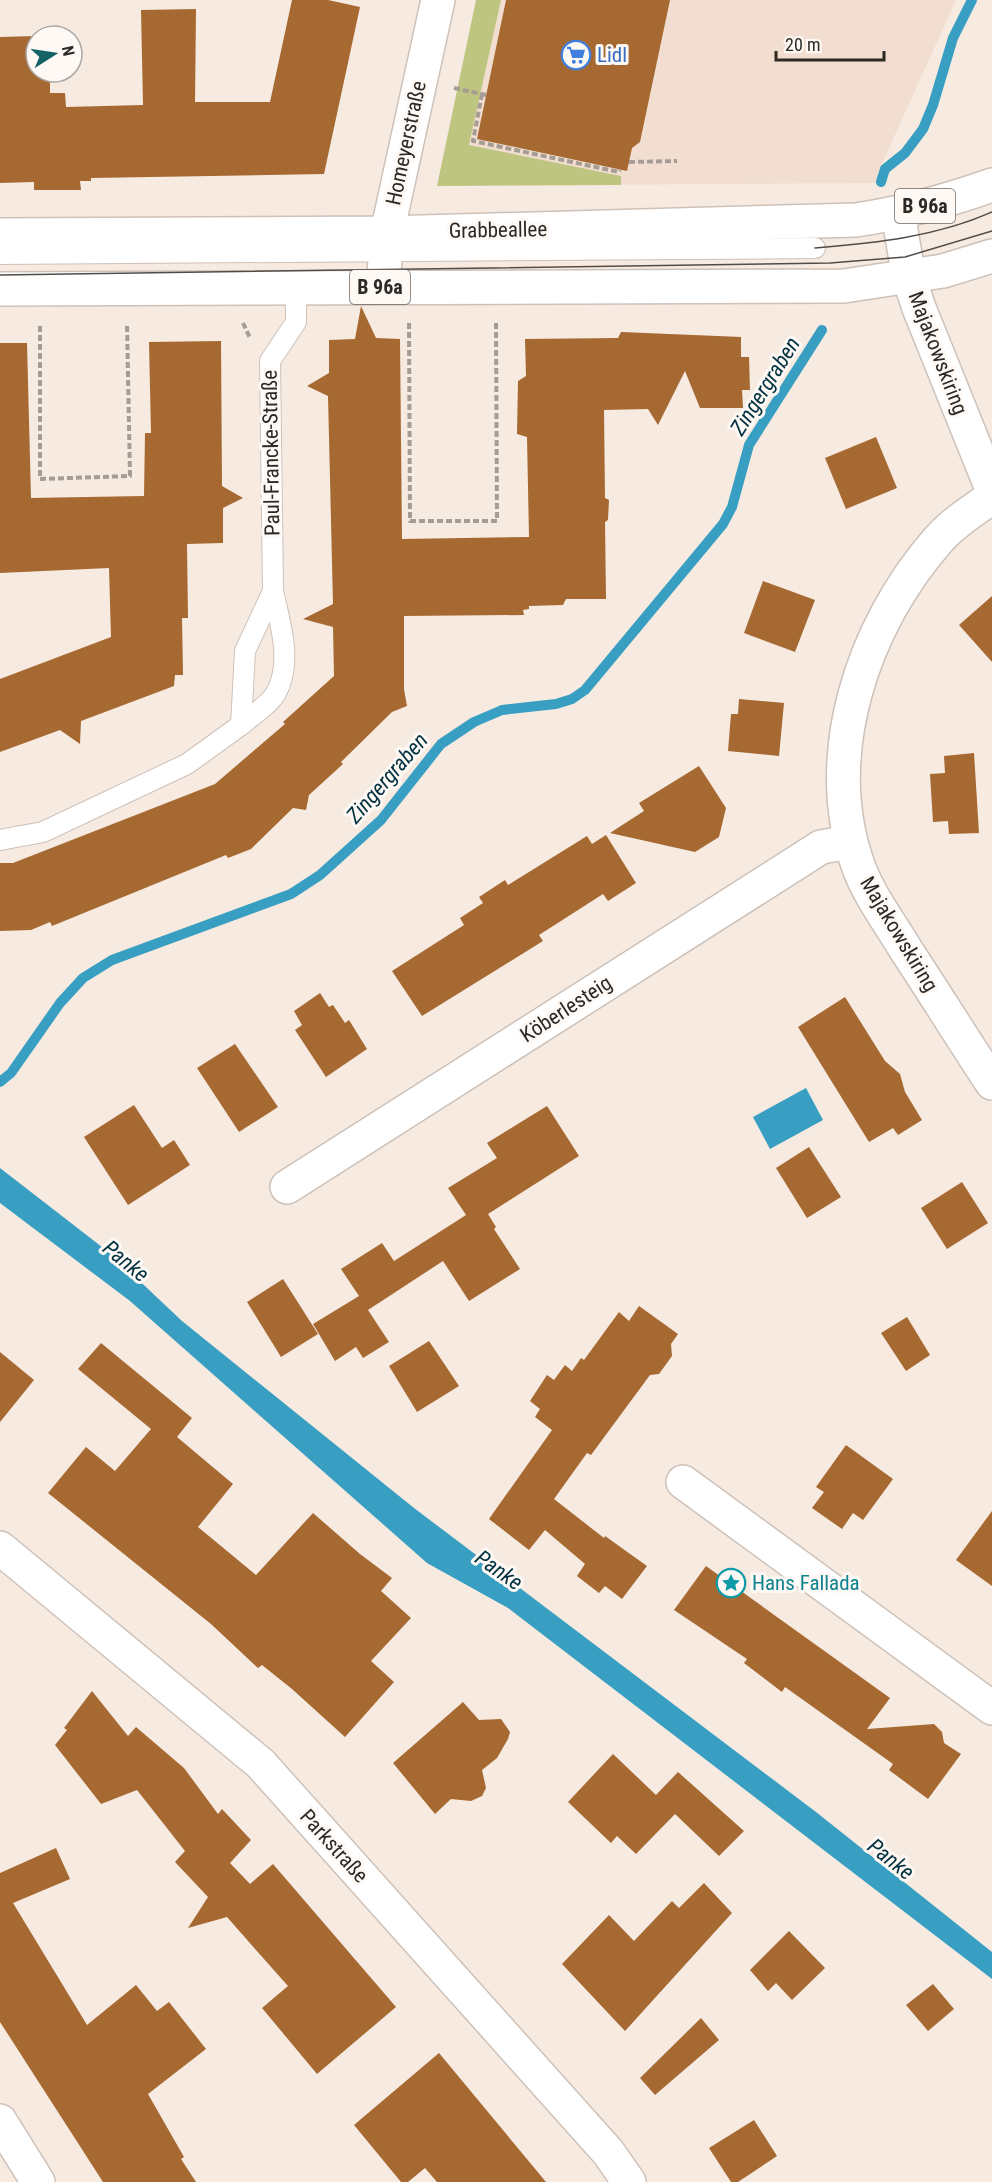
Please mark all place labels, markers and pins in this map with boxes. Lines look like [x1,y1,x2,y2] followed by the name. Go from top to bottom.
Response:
[560,39,592,71] supermarket icon: Lidl
[597,43,627,67] place label: Lidl
[715,1567,747,1599] place icon: Hans Fallada
[752,1571,860,1595] place label: Hans Fallada

